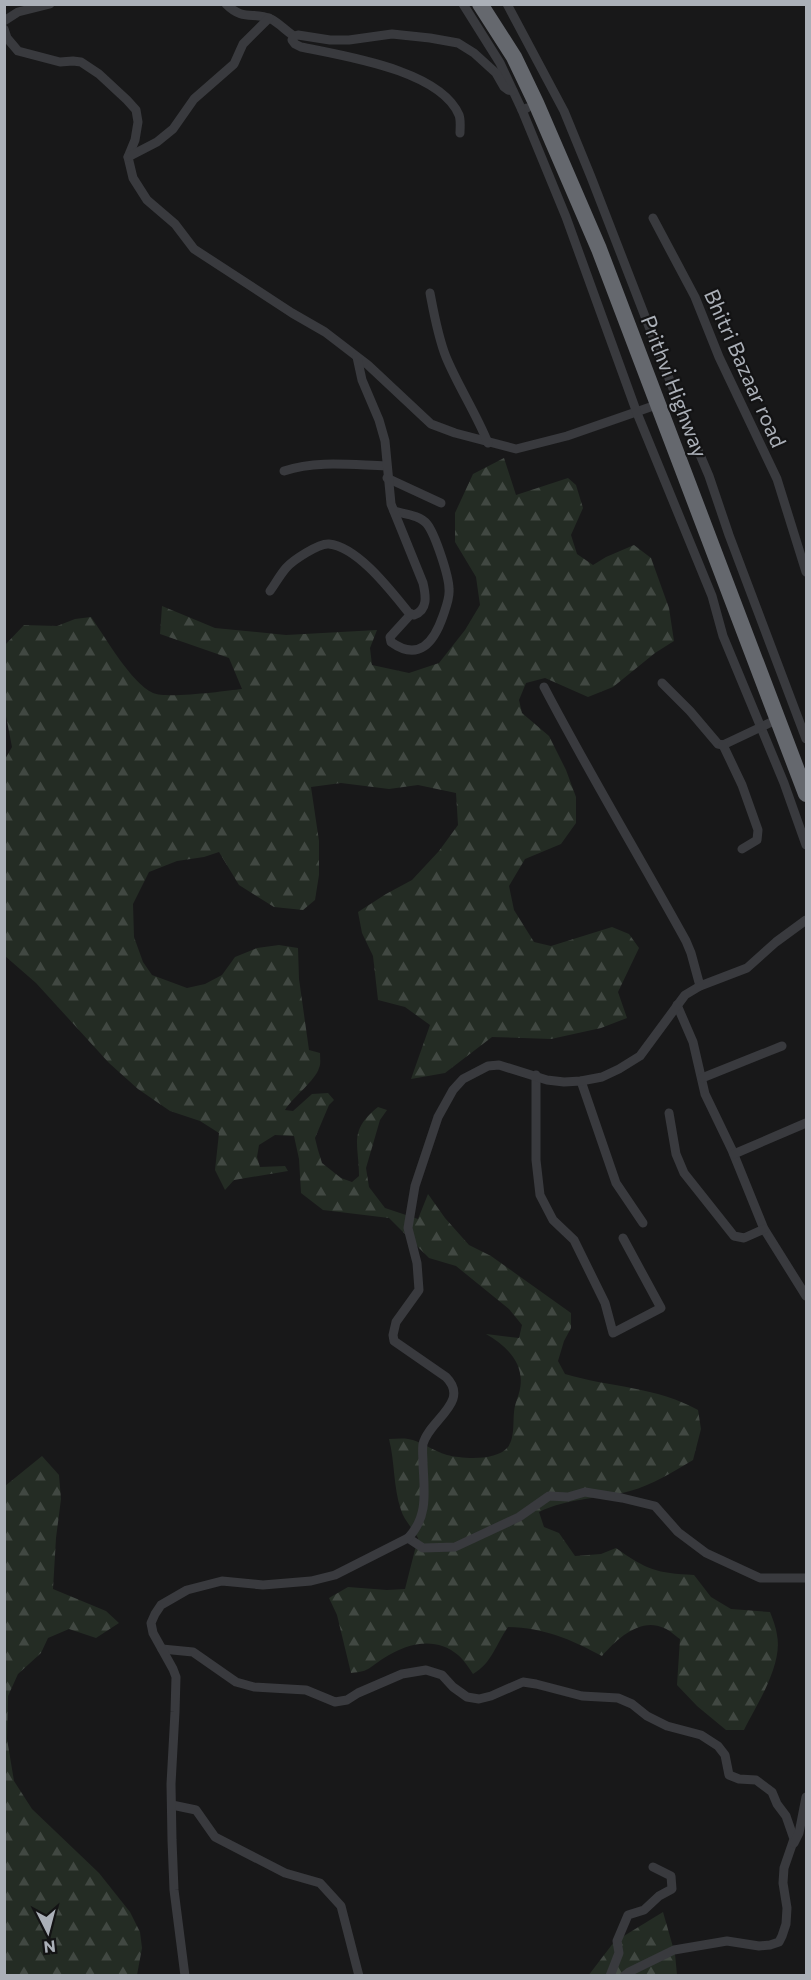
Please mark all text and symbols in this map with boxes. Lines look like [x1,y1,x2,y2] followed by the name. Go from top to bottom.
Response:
[700,285,792,451] street label: Bhitri Bazaar road
[636,311,714,461] street label: Prithvi Highway
[18,1902,78,1962] north arrow
[43,1937,57,1957] text: N

